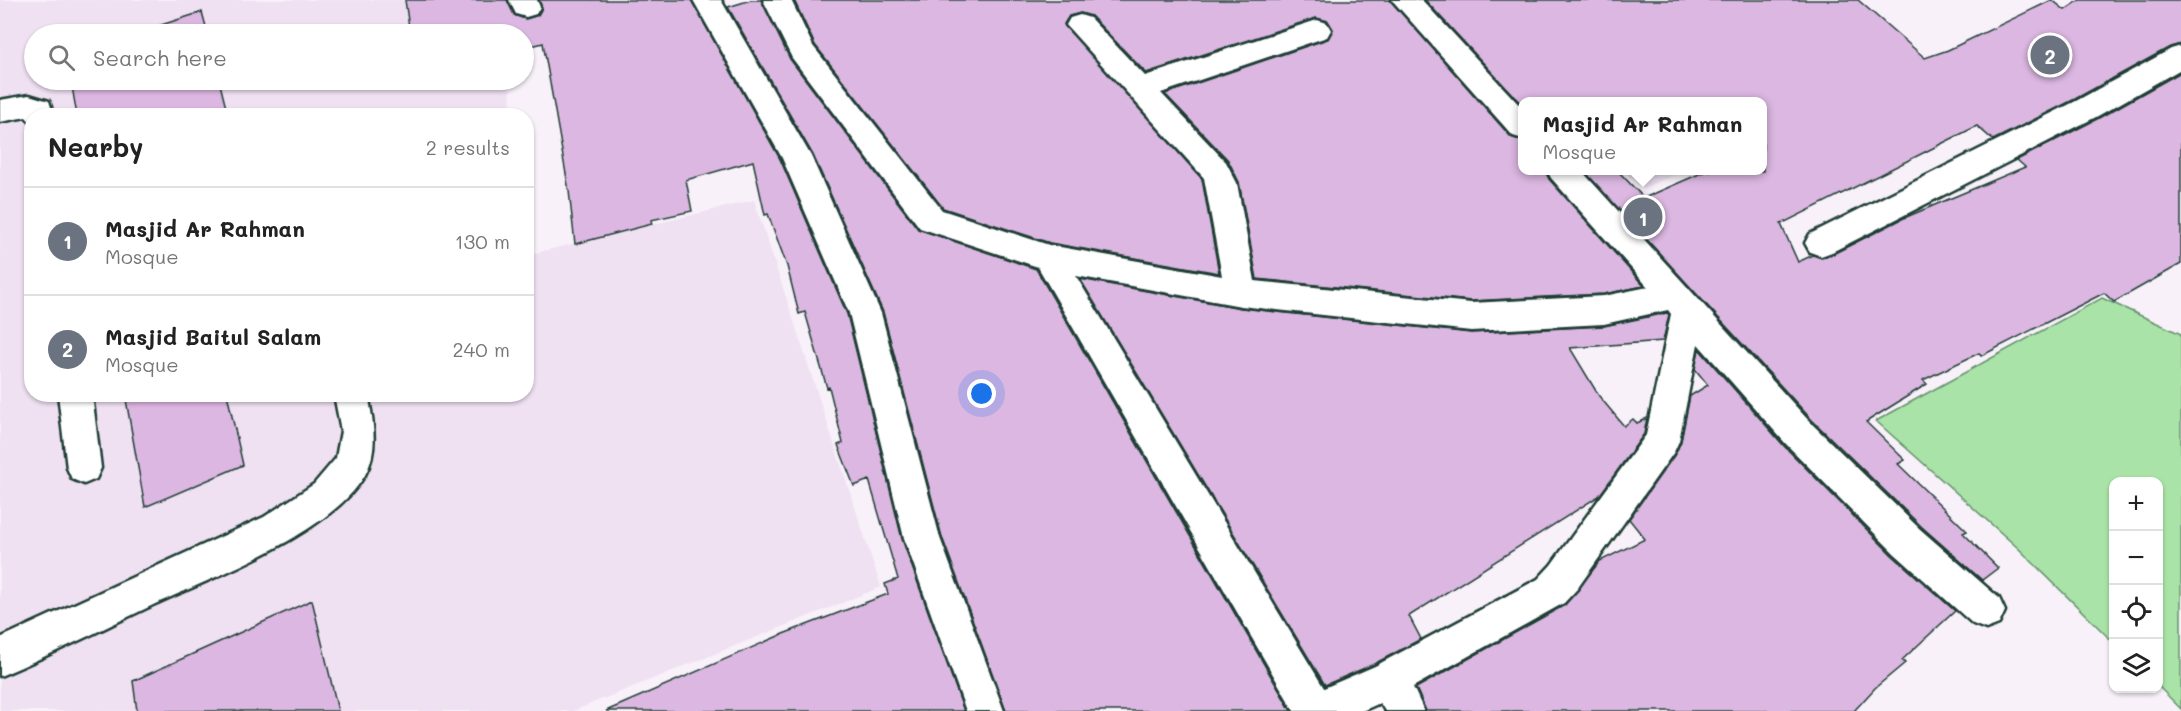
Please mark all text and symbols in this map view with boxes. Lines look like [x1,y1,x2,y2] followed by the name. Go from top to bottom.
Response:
[24,24,534,90] search box
[2030,32,2070,78] pin: 2
[45,41,78,74] icon: search
[93,43,227,72] text: Search here
[1518,97,1767,175] popup
[1543,109,1742,138] text: Masjid Ar Rahman
[48,130,143,164] text: Nearby
[426,134,510,160] text: 2 results
[1543,138,1616,164] text: Mosque
[1624,194,1662,240] pin: 1
[105,214,305,243] text: Masjid Ar Rahman
[63,228,72,254] text: 1
[455,228,510,254] text: 130 m
[105,243,179,269] text: Mosque
[105,322,321,351] text: Masjid Baitul Salam
[62,336,73,362] text: 2
[452,336,510,362] text: 240 m
[105,351,179,377] text: Mosque
[967,379,996,408] your location
[2109,477,2163,693] map controls
[2109,477,2163,531] button: +
[2109,531,2163,585] button: −
[2109,585,2163,639] button: locate
[2109,639,2163,693] button: layers

